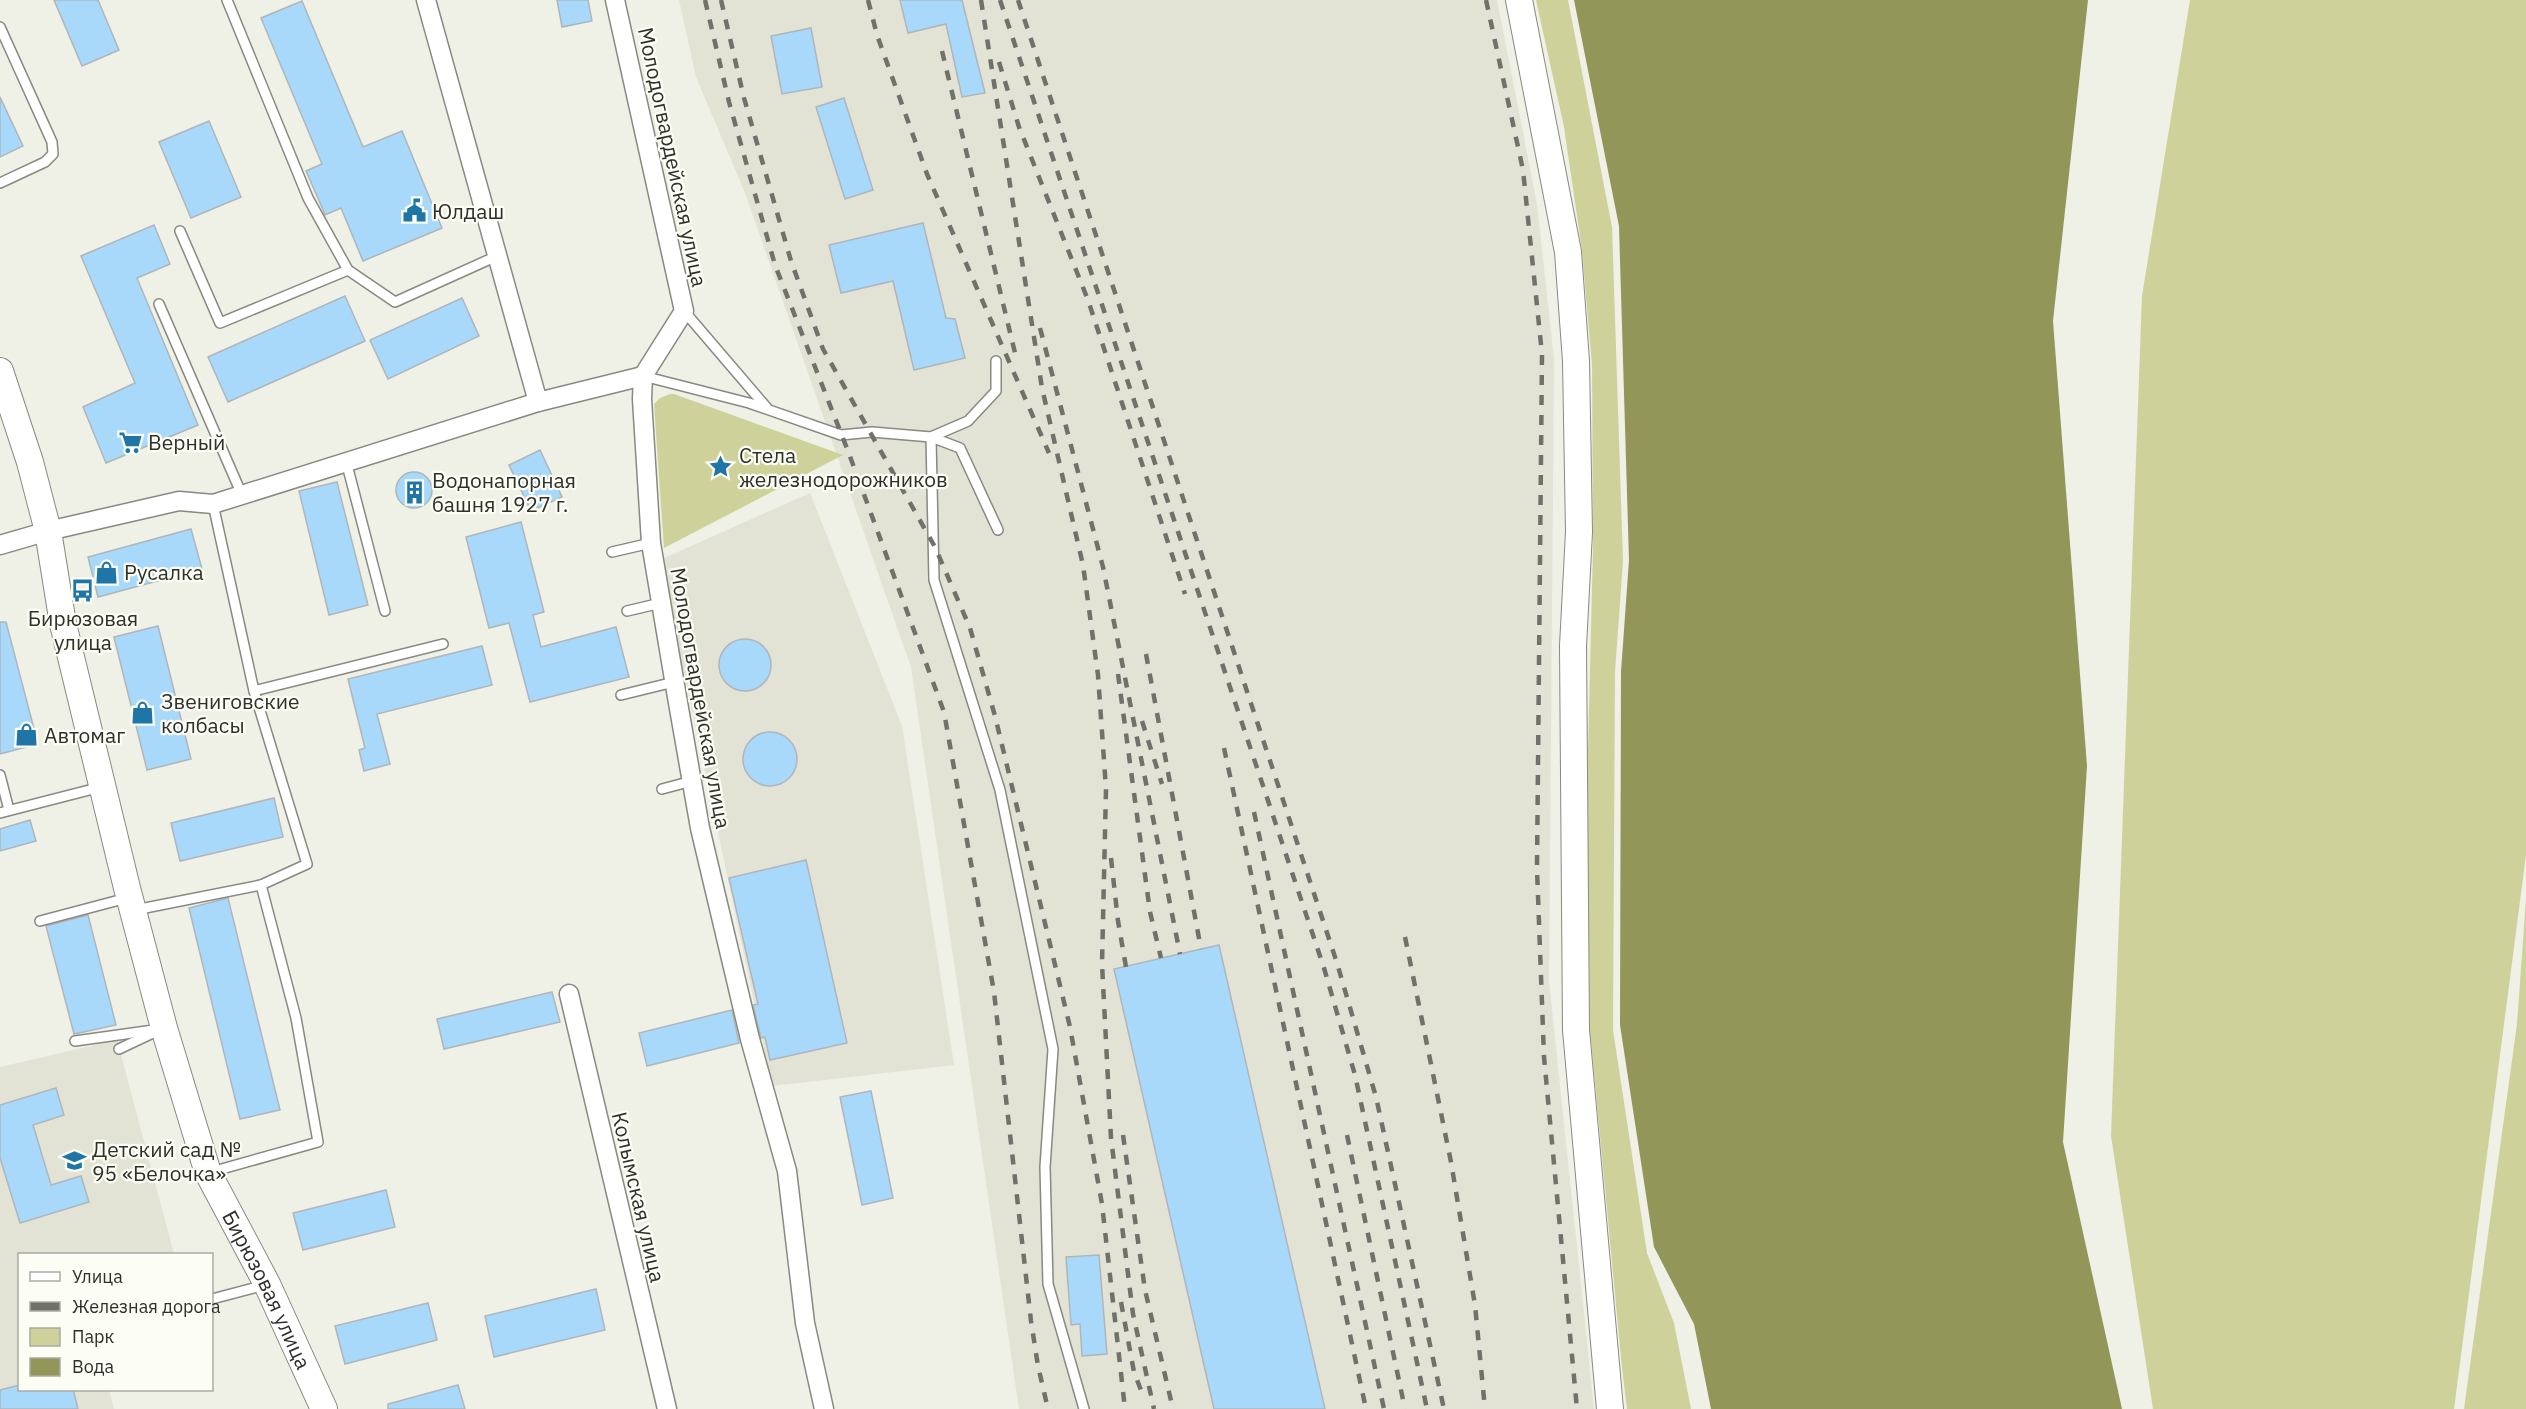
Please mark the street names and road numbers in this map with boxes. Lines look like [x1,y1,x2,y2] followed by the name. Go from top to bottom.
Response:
[632,25,714,289] street label: Молодогвардейская улица
[664,565,738,831] street label: Молодогвардейская улица
[606,1109,672,1285] street label: Колымская улица
[216,1205,318,1373] street label: Бирюзовая улица

